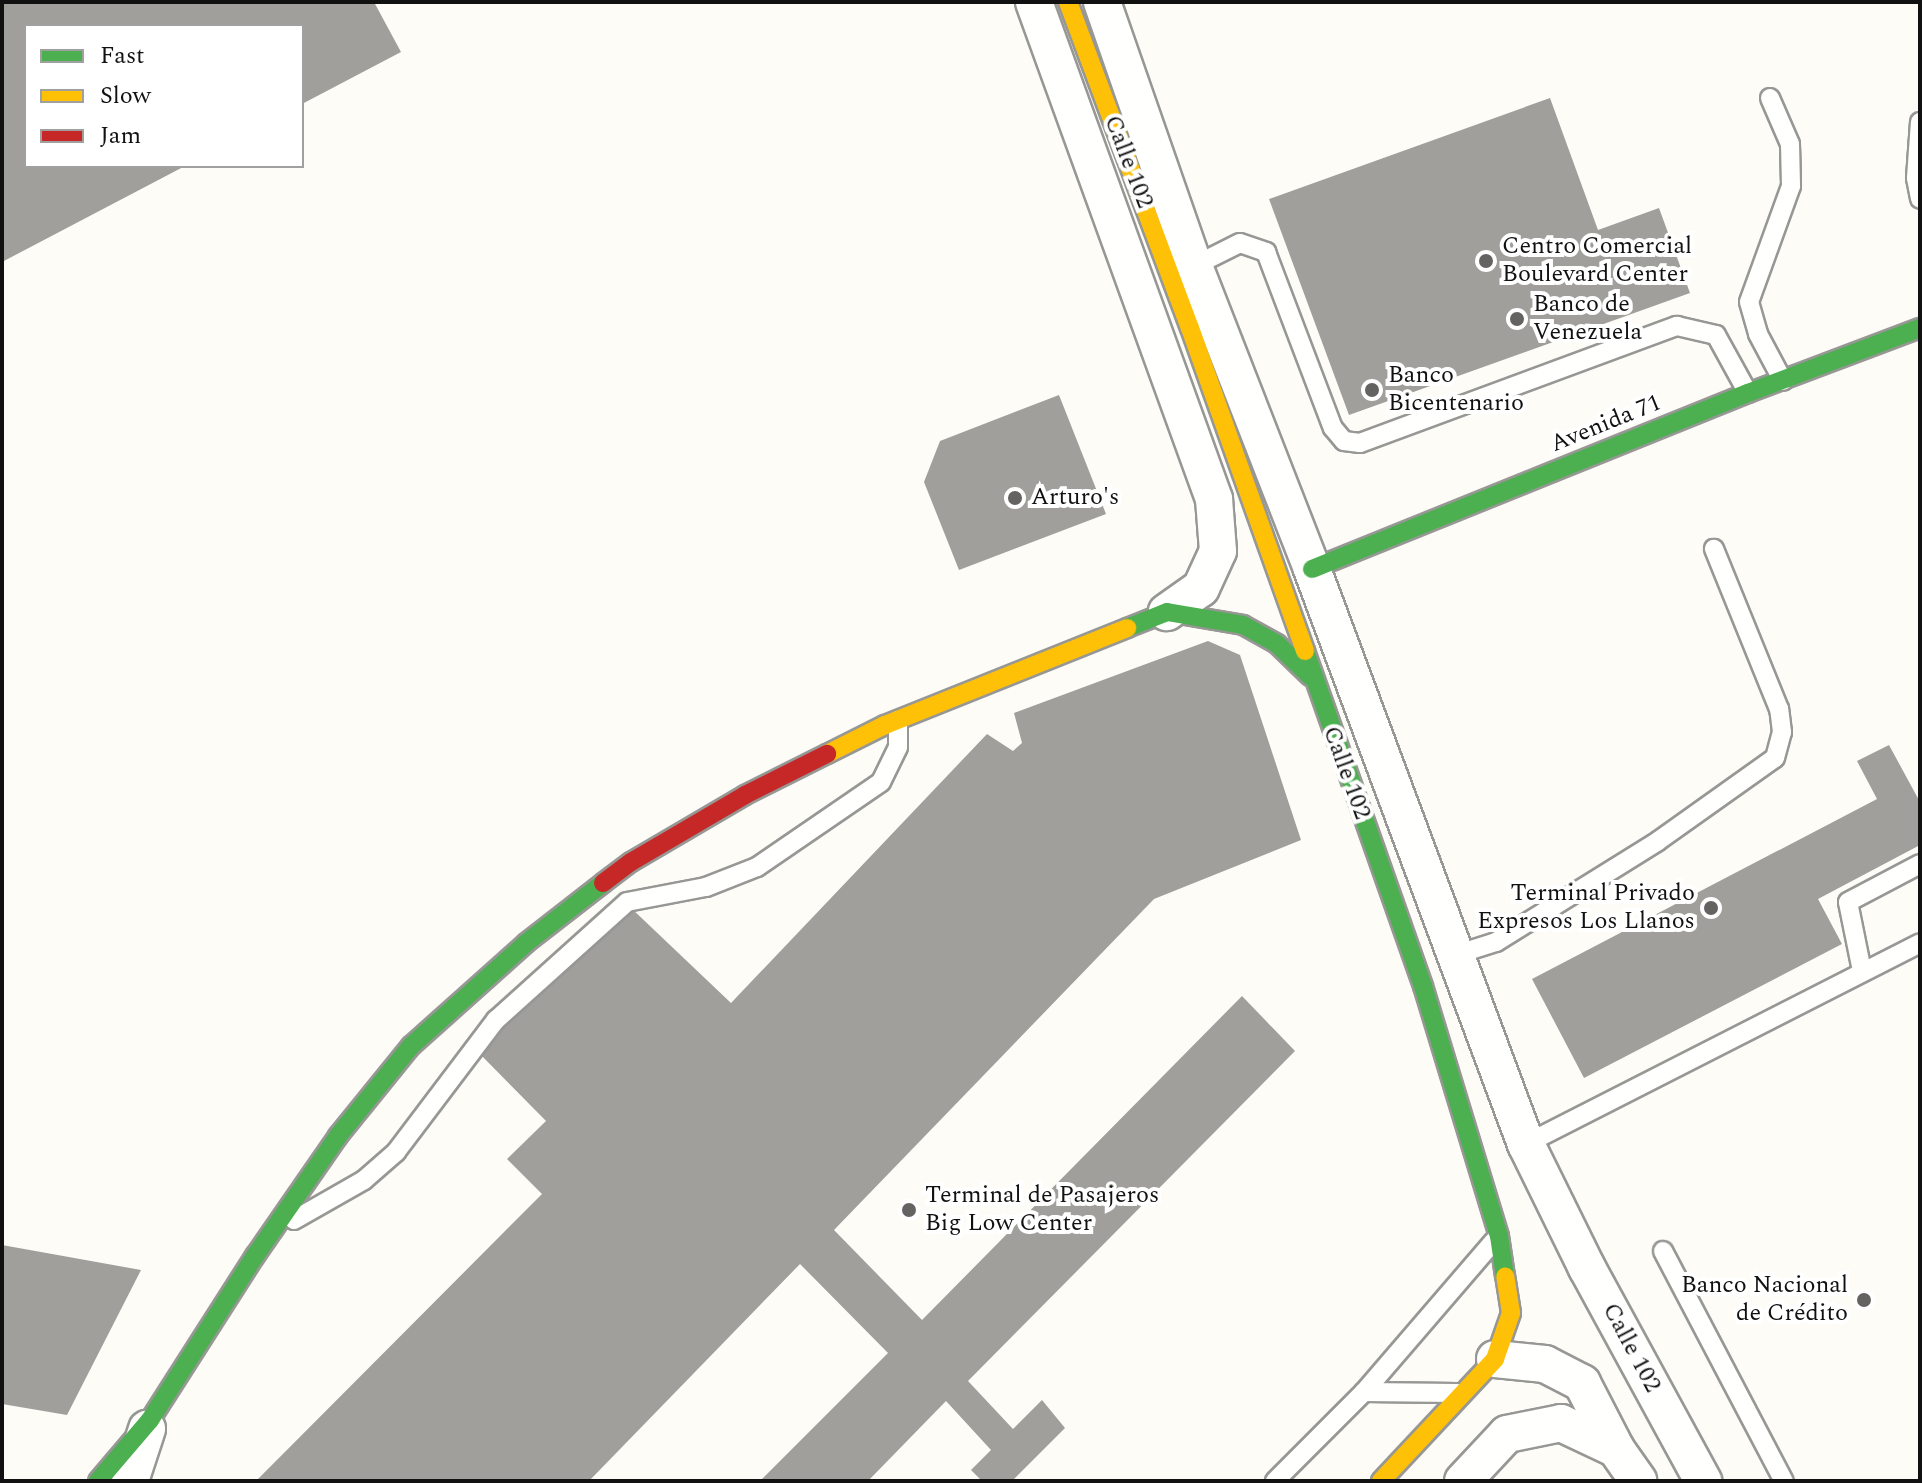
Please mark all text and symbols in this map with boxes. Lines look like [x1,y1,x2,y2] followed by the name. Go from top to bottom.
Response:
[24,24,304,168] legend
[100,38,145,74] text: Fast
[100,78,151,114] text: Slow
[1097,112,1159,212] street label: Calle 102
[100,118,141,154] text: Jam
[1502,233,1692,289] place label: Centro Comercial Boulevard Center
[1477,252,1495,270] marker: Centro Comercial Boulevard Center
[1533,291,1642,347] place label: Banco de Venezuela
[1508,310,1526,328] marker: Banco de Venezuela
[1388,362,1524,418] place label: Banco Bicentenario
[1363,381,1381,399] marker: Banco Bicentenario
[1547,389,1665,459] street label: Avenida 71
[1031,484,1119,512] place label: Arturo's
[1006,489,1024,507] marker: Arturo's
[1316,723,1376,823] street label: Calle 102
[1477,880,1695,936] place label: Terminal Privado Expresos Los Llanos
[1702,899,1720,917] marker: Terminal Privado Expresos Los Llanos
[925,1182,1159,1238] place label: Terminal de Pasajeros Big Low Center
[900,1201,918,1219] marker: Terminal de Pasajeros Big Low Center
[1681,1272,1848,1328] place label: Banco Nacional de Crédito
[1855,1291,1873,1309] marker: Banco Nacional de Crédito
[1596,1299,1666,1397] street label: Calle 102

